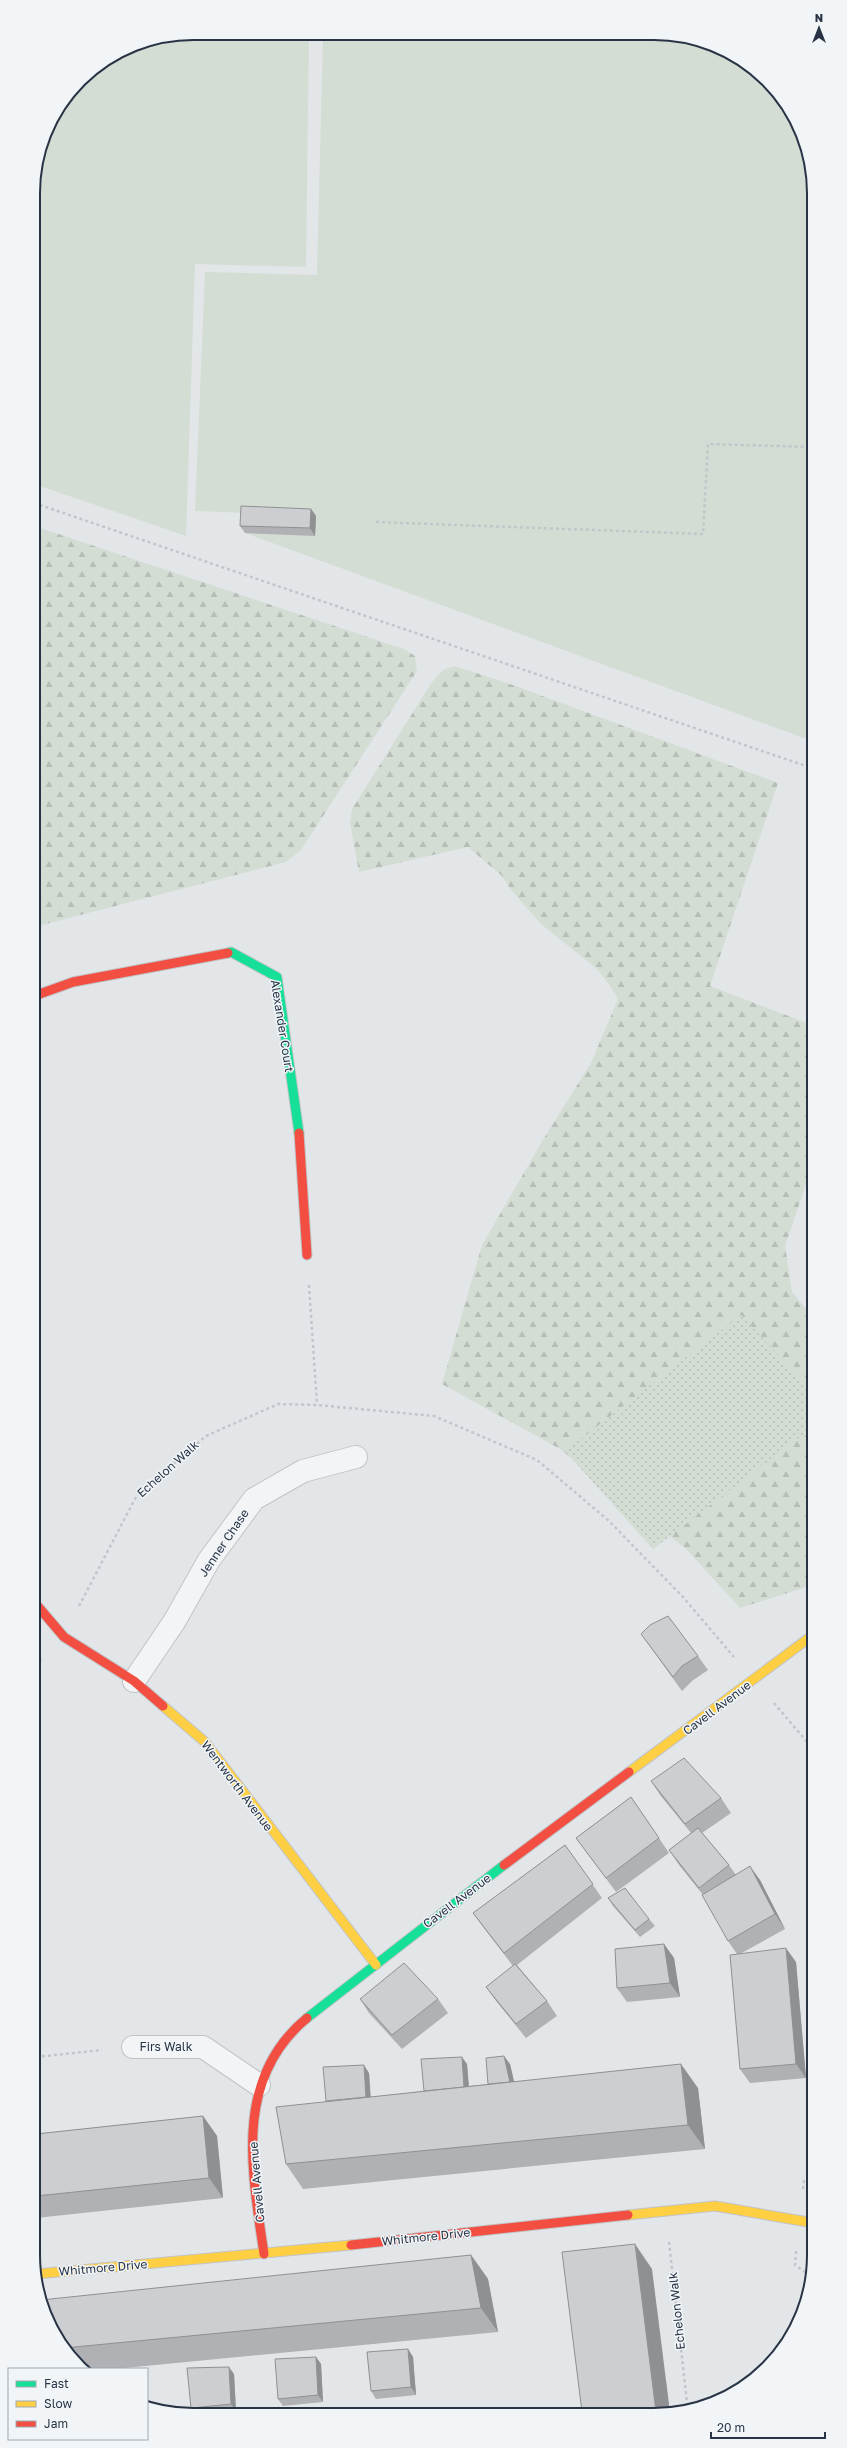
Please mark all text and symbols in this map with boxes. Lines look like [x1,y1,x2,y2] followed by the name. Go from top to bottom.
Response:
[799,8,839,48] north arrow
[815,11,823,24] text: N
[268,979,297,1073] street label: Alexander Court
[134,1437,202,1500] street label: Echelon Walk
[195,1506,252,1580] street label: Jenner Chase
[680,1677,754,1738] street label: Cavell Avenue
[198,1737,276,1834] street label: Wentworth Avenue
[420,1870,494,1931] street label: Cavell Avenue
[140,2039,193,2054] street label: Firs Walk
[245,2141,268,2223] street label: Cavell Avenue
[381,2224,471,2249] street label: Whitmore Drive
[58,2256,148,2279] street label: Whitmore Drive
[665,2271,688,2351] street label: Echelon Walk
[8,2368,148,2440] legend
[44,2376,69,2391] text: Fast
[44,2396,72,2411] text: Slow
[711,2414,825,2440] scale bar
[44,2416,68,2431] text: Jam
[717,2420,745,2435] text: 20 m

